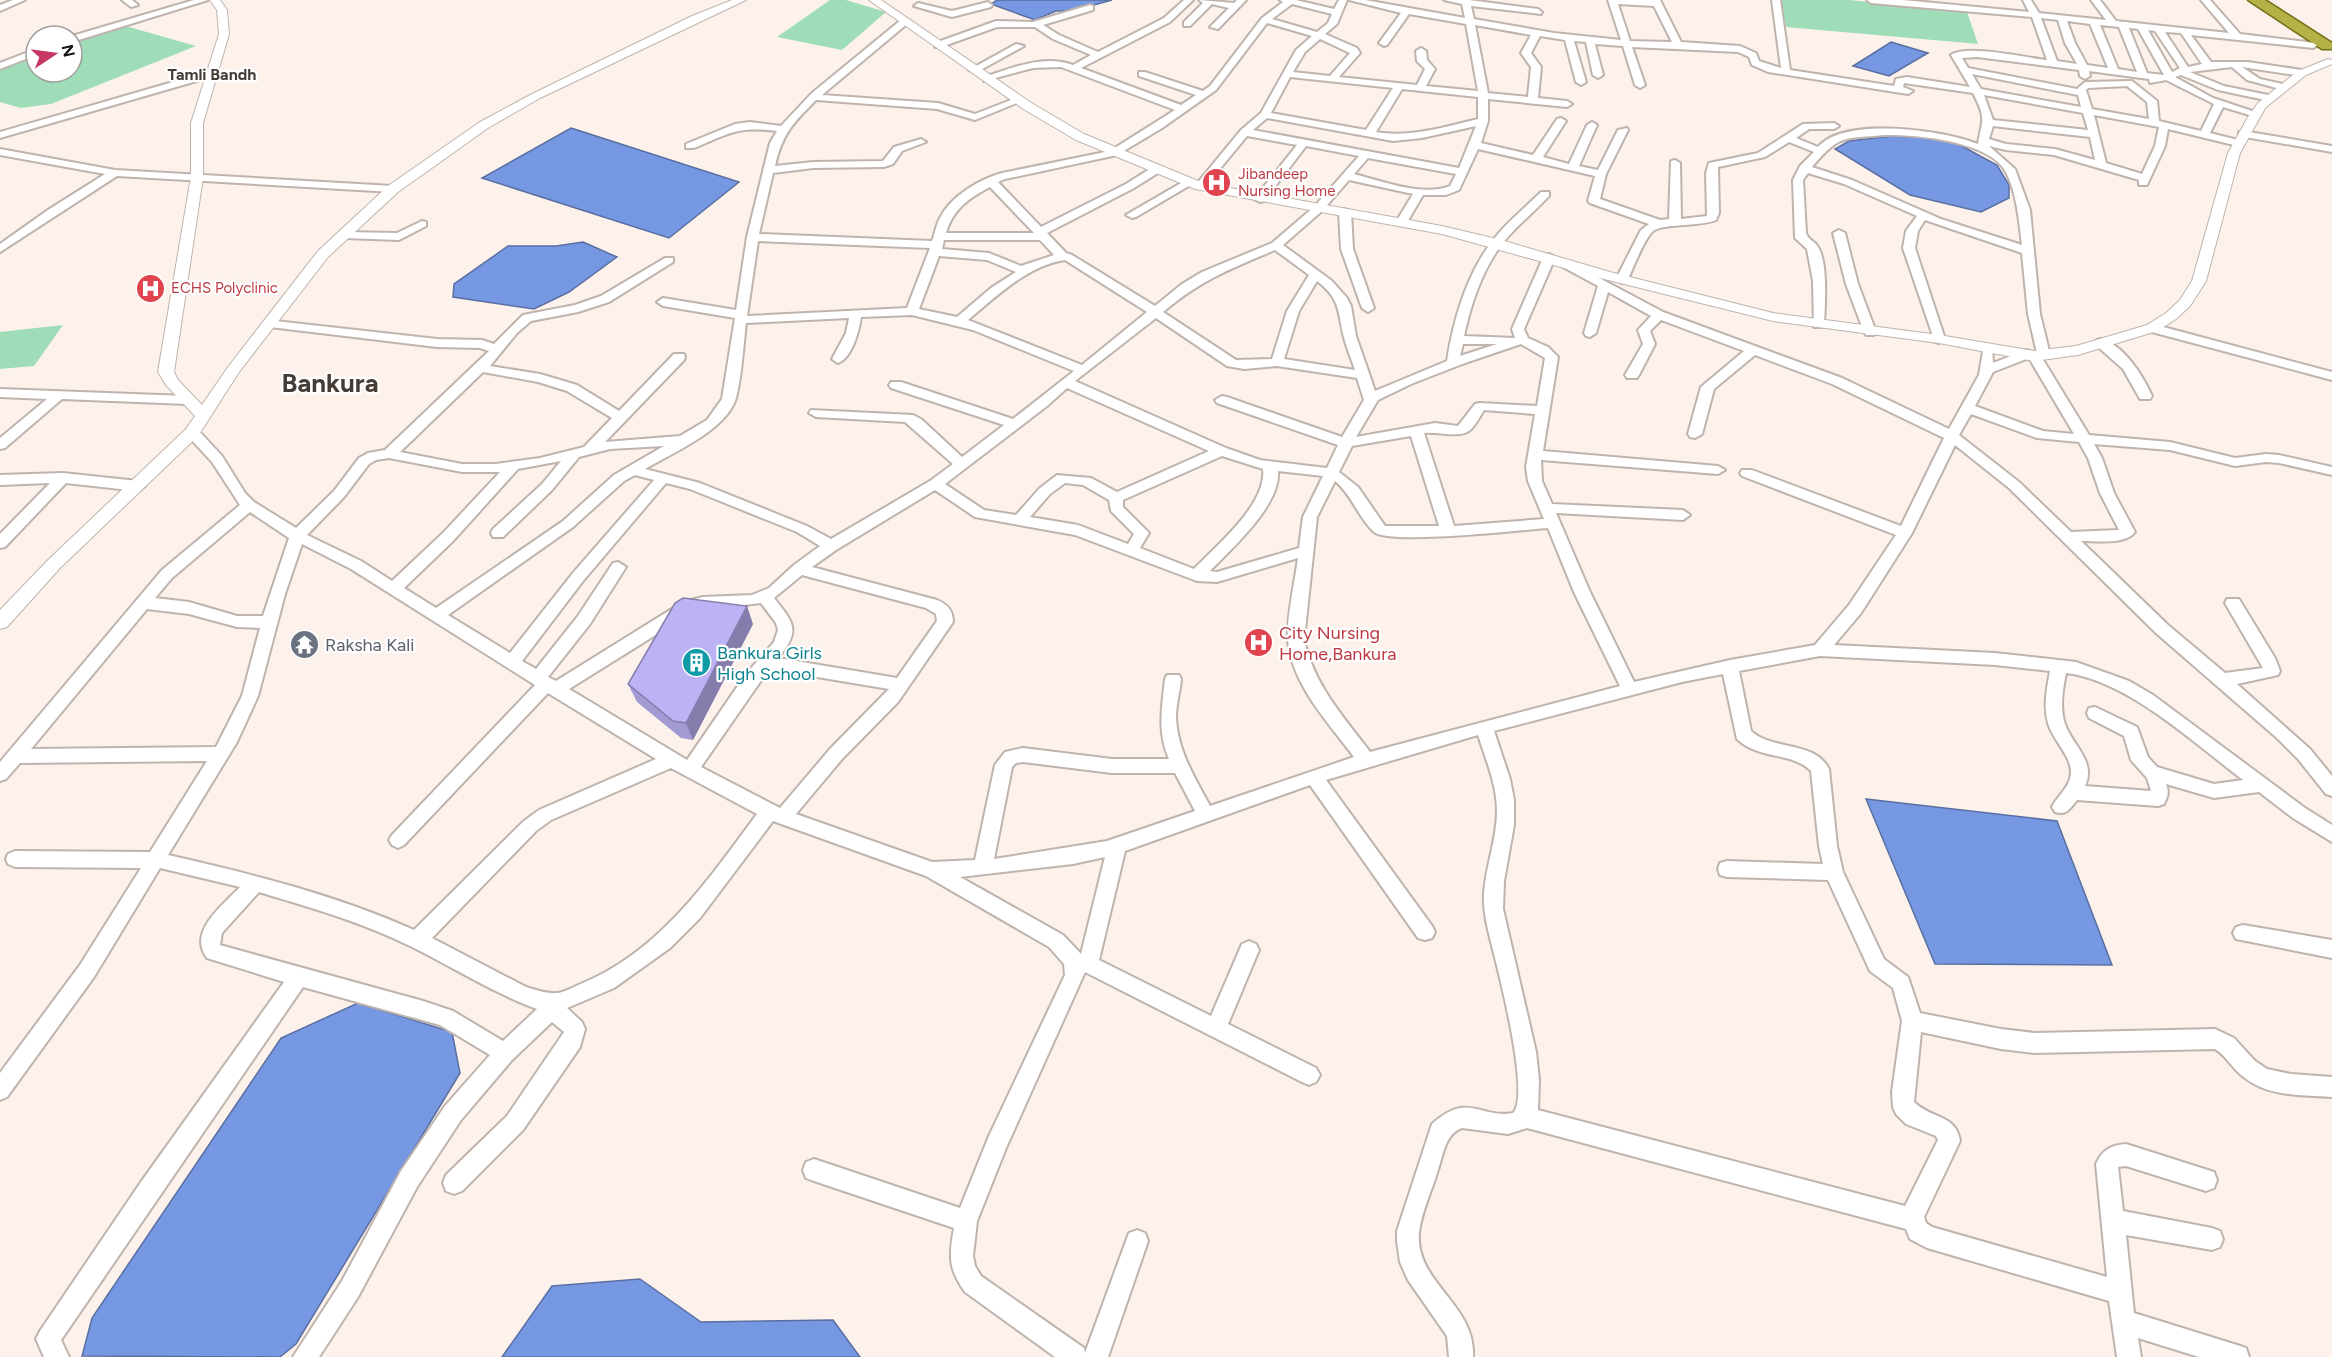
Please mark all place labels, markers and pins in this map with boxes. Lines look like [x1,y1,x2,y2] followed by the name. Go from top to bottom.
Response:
[1238,165,1335,200] place label: Jibandeep Nursing Home
[1201,167,1233,199] hospital icon: Jibandeep Nursing Home
[134,272,166,304] hospital icon: ECHS Polyclinic
[171,279,278,297] place label: ECHS Polyclinic
[1279,622,1396,665] place label: City Nursing Home,Bankura
[1242,627,1274,659] hospital icon: City Nursing Home,Bankura
[288,629,320,661] temple icon: Raksha Kali
[325,634,414,656] place label: Raksha Kali
[717,642,822,685] place label: Bankura Girls High School
[680,647,712,679] building icon: Bankura Girls High School

